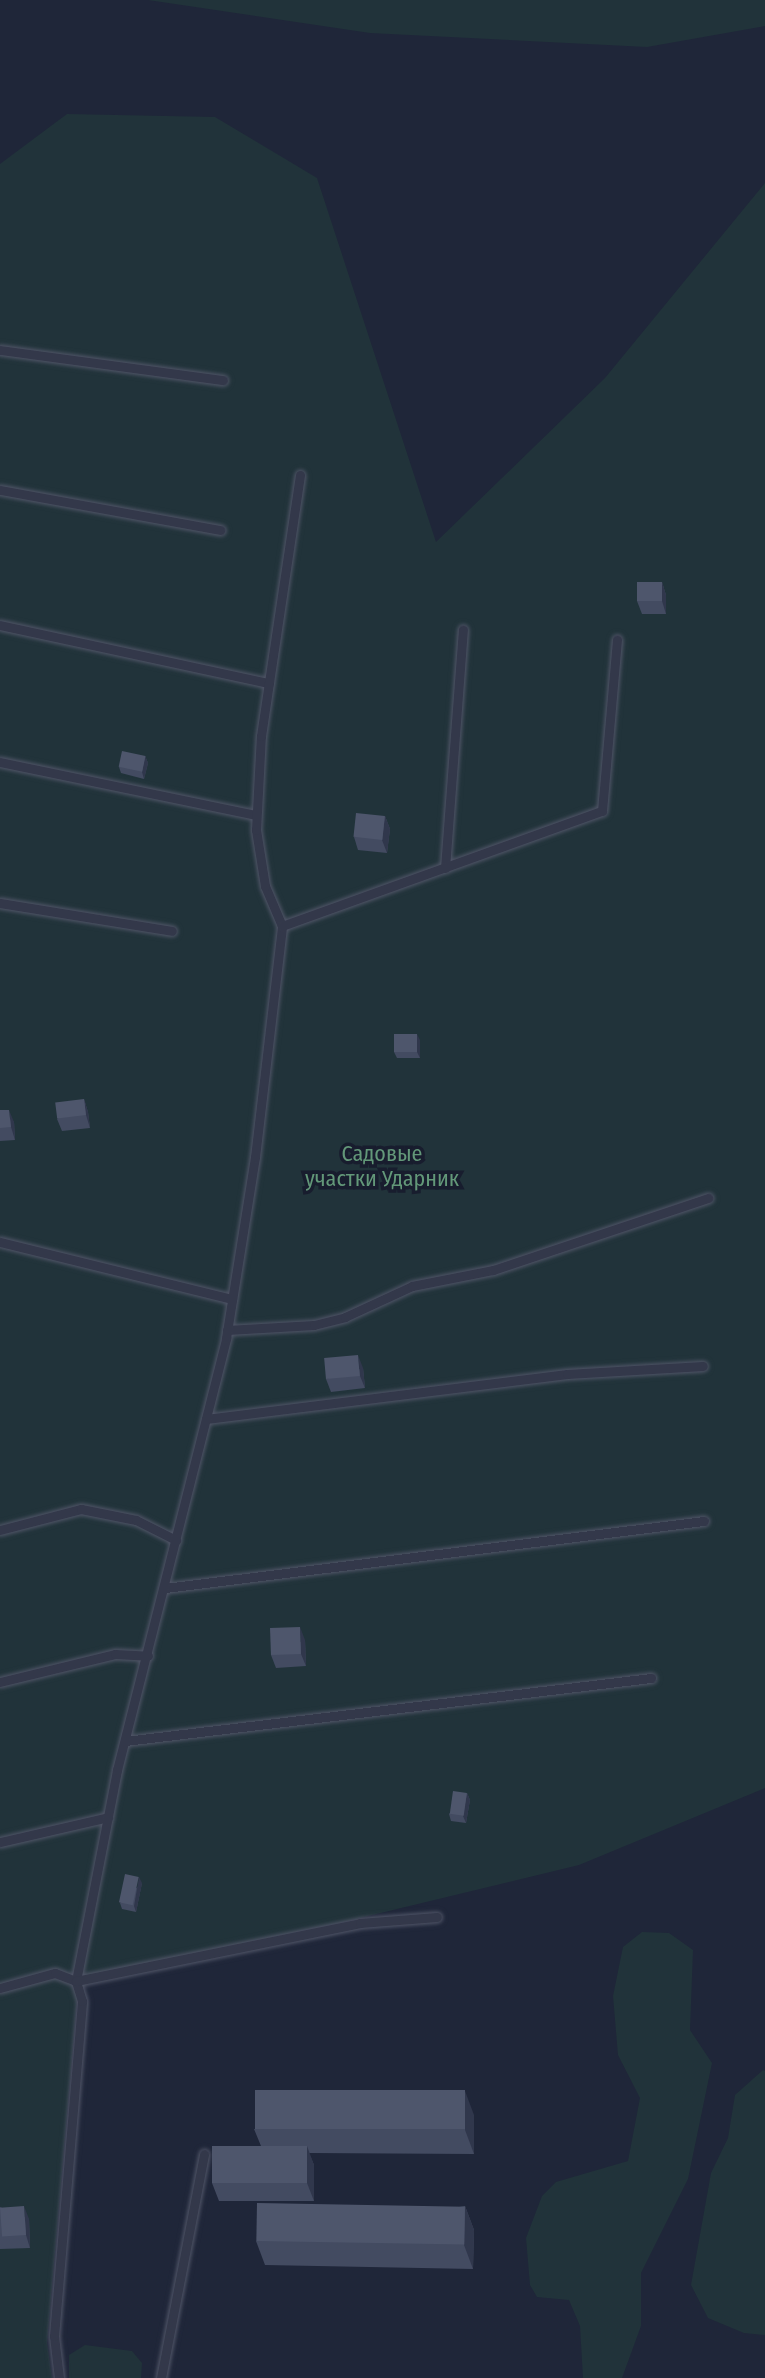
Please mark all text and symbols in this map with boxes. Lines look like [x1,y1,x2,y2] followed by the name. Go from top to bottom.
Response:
[305,1140,459,1192] park label: Садовые участки Ударник

